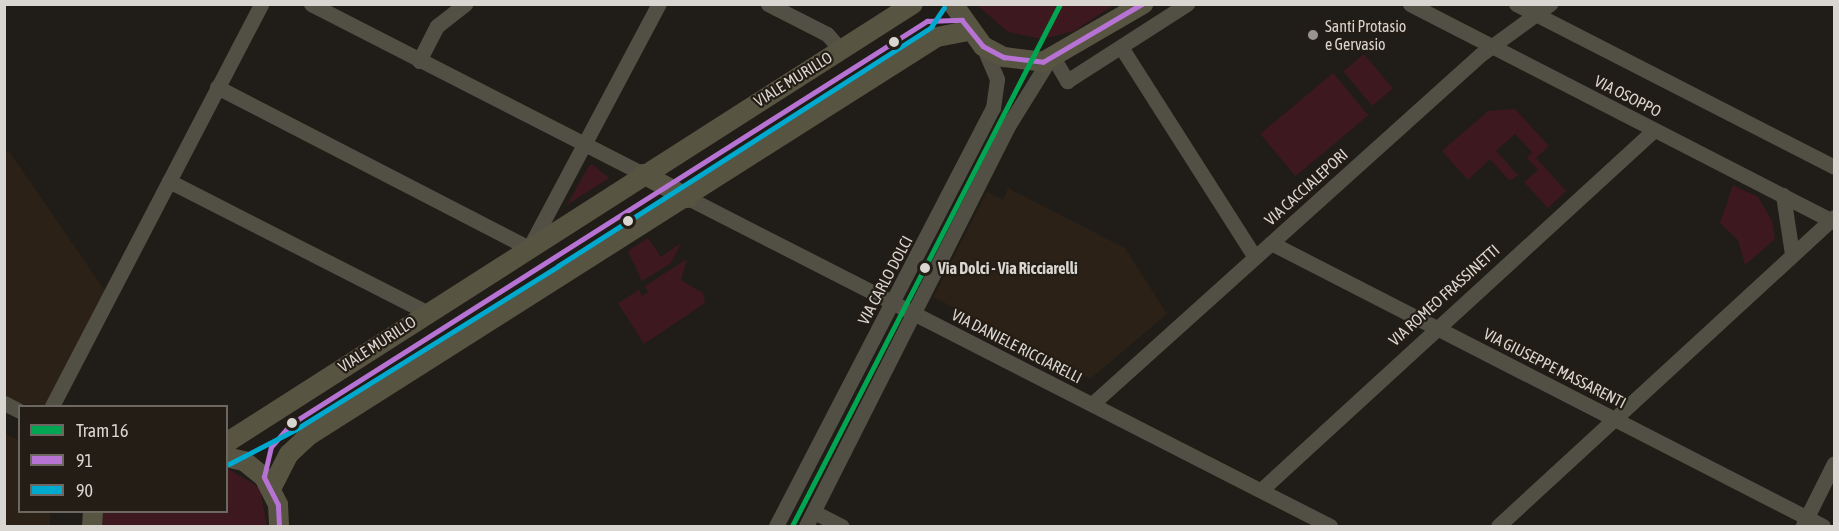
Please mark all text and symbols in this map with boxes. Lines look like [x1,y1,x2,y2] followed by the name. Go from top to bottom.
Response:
[1325,16,1406,54] place label: Santi Protasio e Gervasio
[1306,28,1320,42] marker: Santi Protasio e Gervasio
[888,36,900,48] unlabelled marker
[750,47,836,111] street label: VIALE MURILLO
[1591,71,1665,121] street label: VIA OSOPPO
[1260,145,1352,229] street label: VIA CACCIALEPORI
[622,215,634,227] unlabelled marker
[854,232,916,328] street label: VIA CARLO DOLCI
[1385,240,1503,350] street label: VIA ROMEO FRASSINETTI
[938,258,1078,278] place label: Via Dolci - Via Ricciarelli
[916,259,934,277] marker: Via Dolci - Via Ricciarelli
[949,305,1085,387] street label: VIA DANIELE RICCIARELLI
[335,312,419,376] street label: VIALE MURILLO
[1481,324,1629,412] street label: VIA GIUSEPPE MASSARENTI
[18,405,228,513] legend
[286,417,298,429] unlabelled marker
[76,420,129,441] text: Tram 16
[76,450,93,471] text: 91
[76,480,93,501] text: 90

